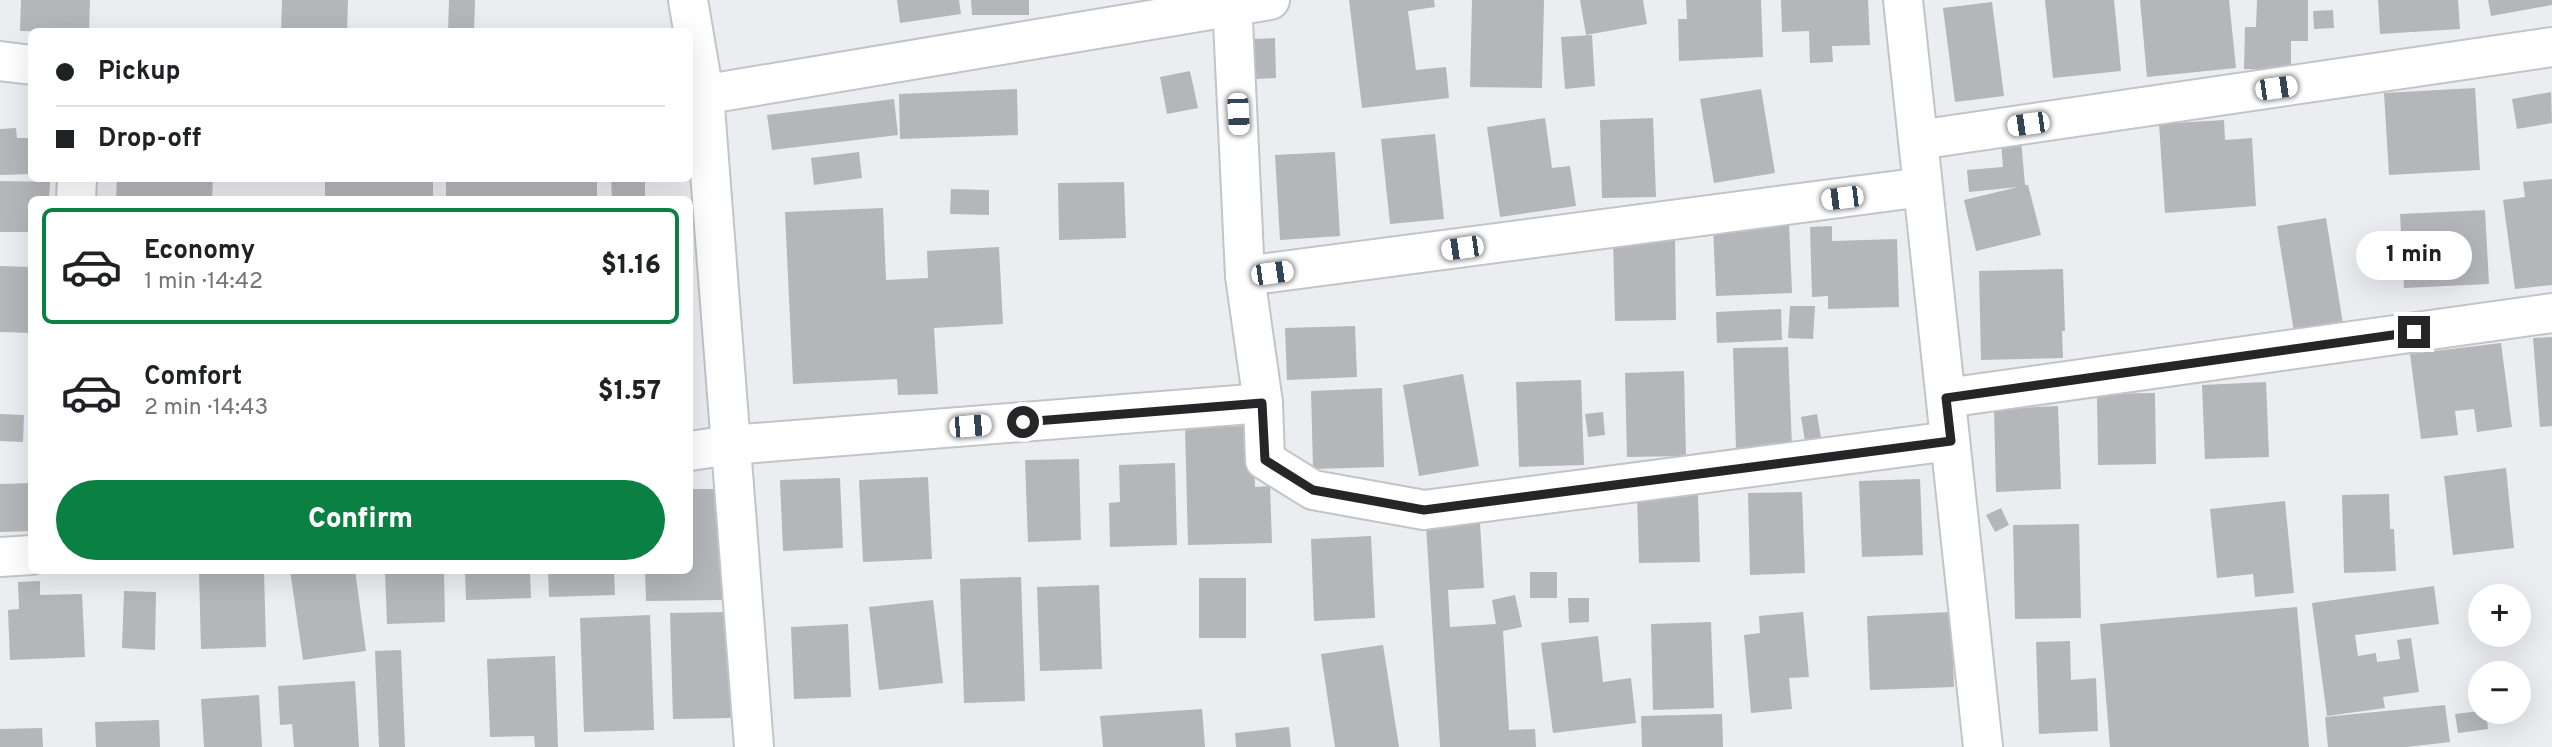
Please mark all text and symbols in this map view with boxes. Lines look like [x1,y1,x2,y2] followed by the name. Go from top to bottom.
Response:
[98,56,181,89] text: Pickup
[2254,75,2299,101] car
[1227,92,1250,136] car
[2006,111,2051,137] car
[98,123,201,156] text: Drop-off
[1820,185,1865,211] car
[2356,230,2472,280] callout: 1 min
[60,235,123,298] icon: car
[144,235,255,268] text: Economy
[1440,235,1485,261] car
[2386,241,2442,270] text: 1 min
[601,250,661,283] text: $1.16
[1250,260,1295,286] car
[144,268,263,297] text: 1 min · 14:42
[2398,316,2430,348] route end
[60,361,123,424] icon: car
[144,361,242,394] text: Comfort
[598,376,661,409] text: $1.57
[144,394,268,423] text: 2 min · 14:43
[1007,406,1039,438] route start
[949,414,992,438] car
[56,480,665,560] button: Confirm
[2468,584,2531,724] map controls
[2468,584,2531,647] button: +
[2468,661,2531,724] button: −

